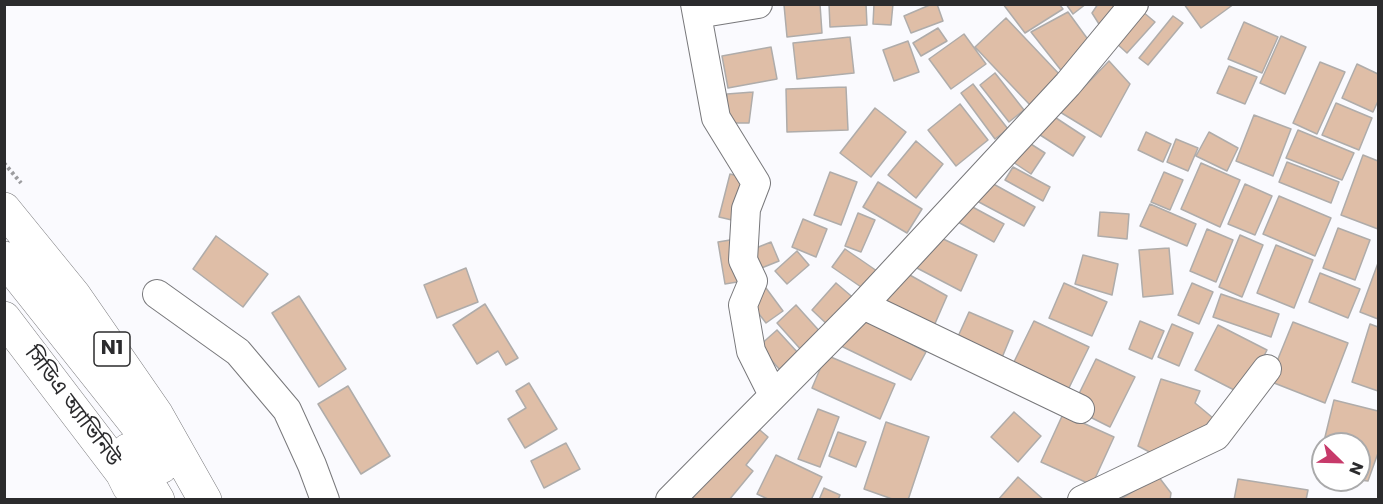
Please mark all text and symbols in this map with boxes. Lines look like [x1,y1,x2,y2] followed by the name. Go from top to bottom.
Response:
[94,332,130,366] road number: N1
[19,342,125,472] street label: সিডিএ অ্যাভিনিউ
[1311,432,1371,492] north arrow
[1343,458,1369,478] text: N

